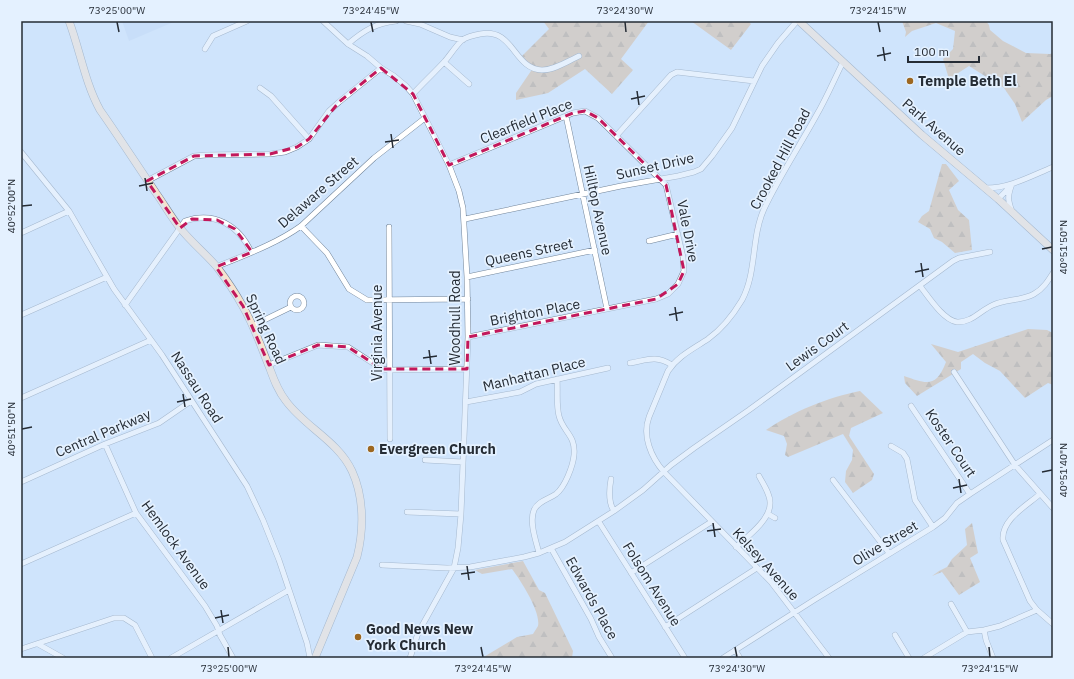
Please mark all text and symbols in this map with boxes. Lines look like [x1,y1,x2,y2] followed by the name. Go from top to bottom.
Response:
[89,4,145,17] text: 73°25'00"W
[343,4,399,17] text: 73°24'45"W
[597,4,653,17] text: 73°24'30"W
[850,4,906,17] text: 73°24'15"W
[908,38,979,64] scale bar
[914,44,949,59] text: 100 m
[918,72,1017,90] place label: Temple Beth El
[905,76,915,86] marker: Temple Beth El
[477,94,575,148] street label: Clearfield Place
[899,94,970,160] street label: Park Avenue
[746,105,814,213] street label: Crooked Hill Road
[614,148,696,184] street label: Sunset Drive
[274,152,362,232] street label: Delaware Street
[580,163,616,257] street label: Hilltop Avenue
[5,179,18,233] text: 40°52'00"N
[673,198,703,264] street label: Vale Drive
[1057,220,1070,274] text: 40°51'50"N
[483,234,575,270] street label: Queens Street
[446,270,464,366] street label: Woodhull Road
[368,284,386,381] street label: Virginia Avenue
[242,291,290,367] street label: Spring Road
[488,294,582,330] street label: Brighton Place
[782,317,852,375] street label: Lewis Court
[167,348,227,426] street label: Nassau Road
[481,352,587,395] street label: Manhattan Place
[5,402,18,456] text: 40°51'50"N
[52,405,154,461] street label: Central Parkway
[922,405,981,481] street label: Koster Court
[379,440,496,458] place label: Evergreen Church
[1057,443,1070,497] text: 40°51'40"N
[366,444,376,454] marker: Evergreen Church
[138,497,215,593] street label: Hemlock Avenue
[849,516,921,570] street label: Olive Street
[729,524,804,604] street label: Kelsey Avenue
[619,538,685,630] street label: Folsom Avenue
[562,553,622,643] street label: Edwards Place
[366,620,474,654] place label: Good News New York Church
[353,632,363,642] marker: Good News New York Church
[201,662,257,675] text: 73°25'00"W
[455,662,511,675] text: 73°24'45"W
[709,662,765,675] text: 73°24'30"W
[962,662,1018,675] text: 73°24'15"W

